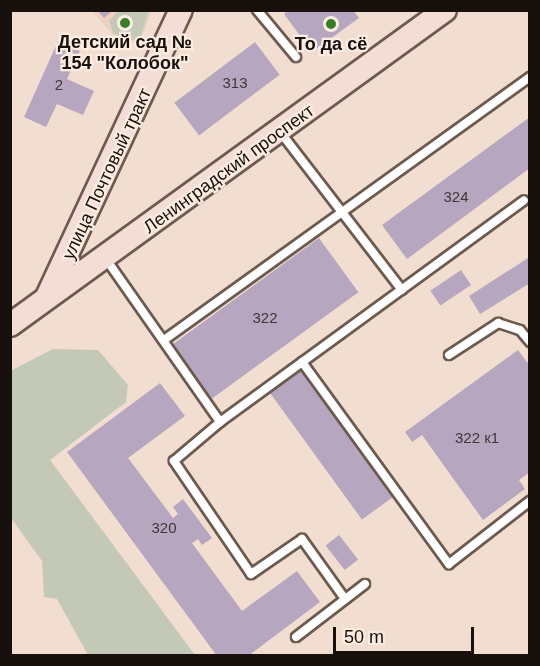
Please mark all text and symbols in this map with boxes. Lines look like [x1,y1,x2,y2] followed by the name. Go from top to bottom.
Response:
[118,16,132,30] marker: Детский сад № 154 "Колобок"
[324,17,338,31] marker: То да сё
[58,32,192,74] place label: Детский сад № 154 "Колобок"
[295,33,367,55] place label: То да сё
[222,74,248,92] house number: 313
[55,76,63,94] house number: 2
[58,85,156,263] street label: улица Почтовый тракт
[139,100,319,238] street label: Ленинградский проспект
[443,188,469,206] house number: 324
[252,309,278,327] house number: 322
[455,429,499,447] house number: 322 к1
[151,519,177,537] house number: 320
[336,615,477,653] scale bar
[344,627,384,647] text: 50 m

